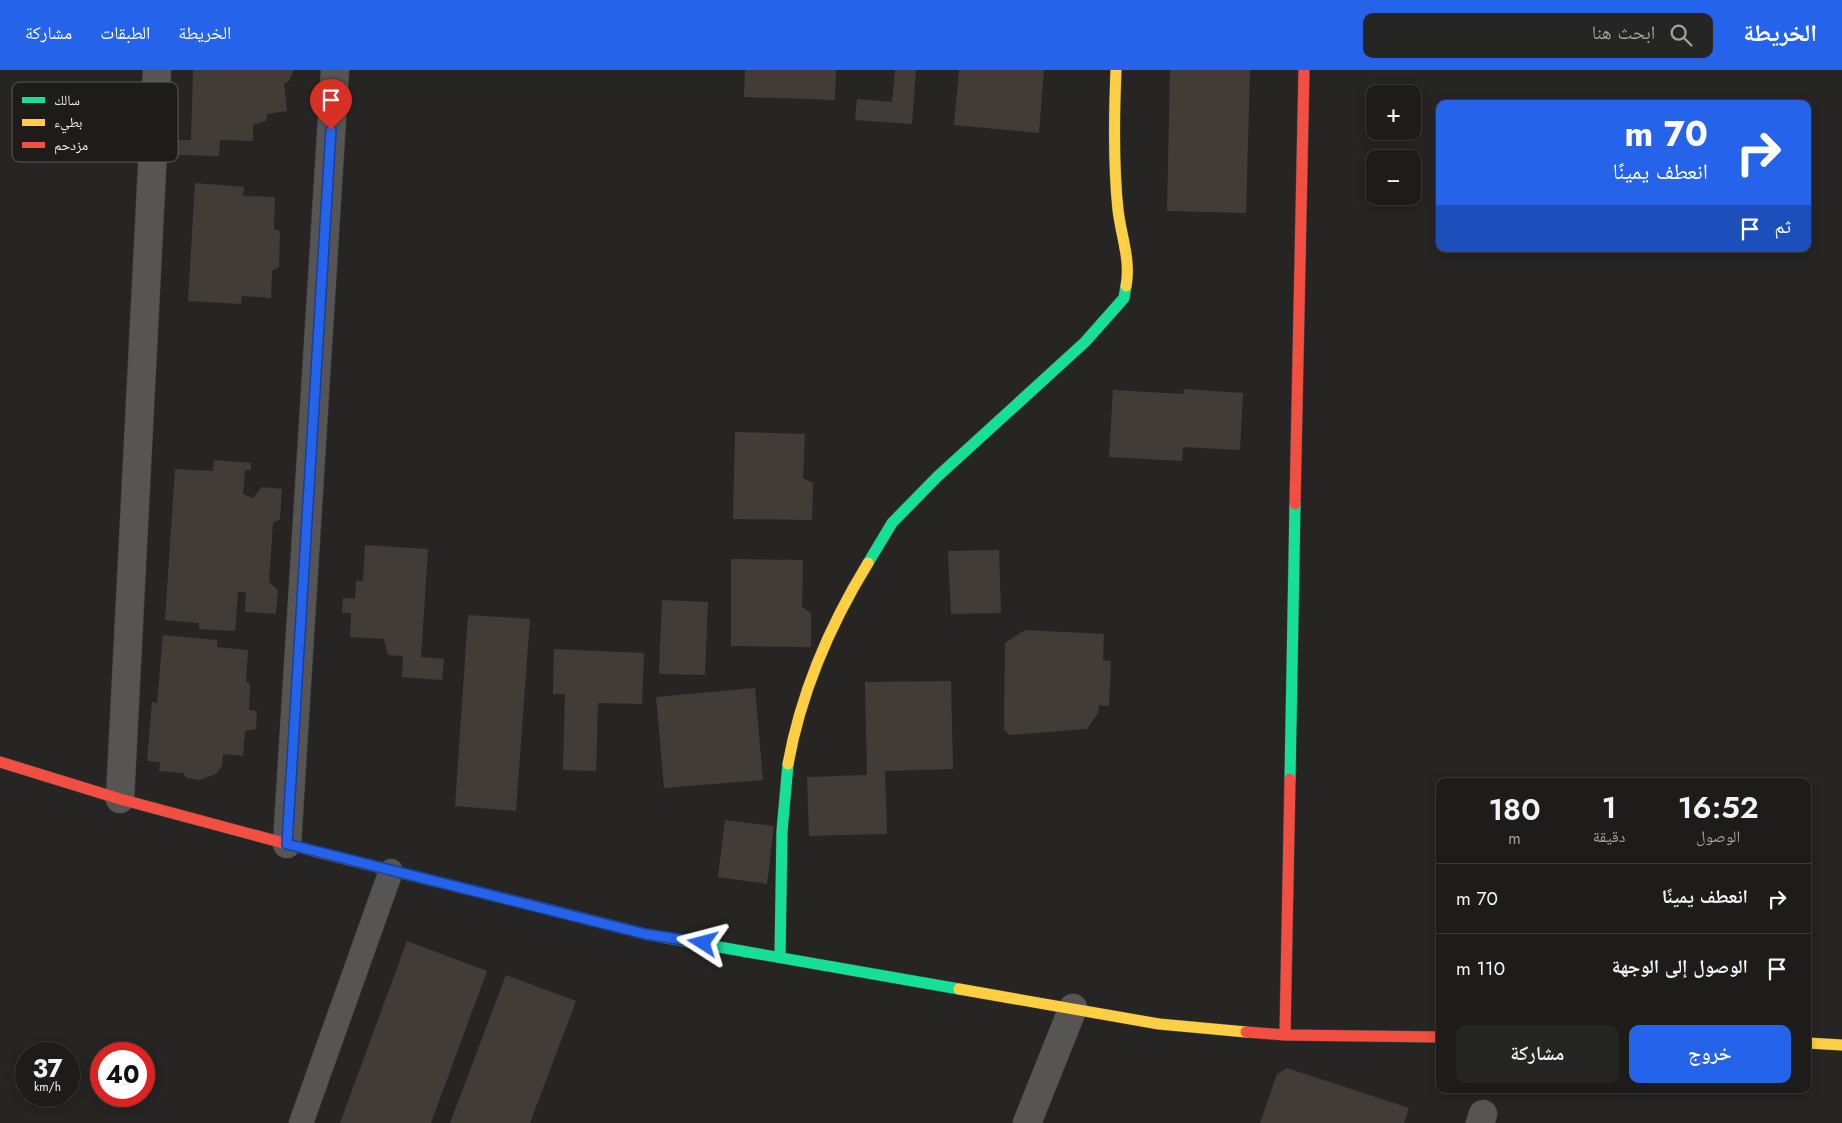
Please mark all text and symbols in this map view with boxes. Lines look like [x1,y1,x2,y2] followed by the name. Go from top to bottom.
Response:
[1363,13,1713,58] search box
[1743,15,1817,50] text: الخريطة
[1592,19,1655,46] text: ابحث هنا
[25,20,72,46] text: مشاركة
[100,20,150,46] text: الطبقات
[178,20,231,46] text: الخريطة
[1667,21,1695,49] icon: search
[310,79,352,130] pin
[12,82,178,162] legend
[1366,85,1421,205] map controls
[1366,85,1421,140] button: +
[317,86,345,114] icon: arrive
[54,90,80,110] text: سالك
[1625,109,1708,159] text: 70 m
[54,112,83,134] text: بطيء
[1726,120,1791,185] icon: right
[54,135,88,155] text: مزدحم
[1366,150,1421,205] button: −
[1613,155,1708,187] text: انعطف يمينًا
[1774,213,1791,240] text: ثم
[1736,215,1764,243] icon: arrive
[1602,786,1616,829] text: 1
[1678,786,1759,829] text: 16:52
[1488,788,1540,831] text: 180
[1593,825,1625,848] text: دقيقة
[1696,825,1740,848] text: الوصول
[1508,827,1521,850] text: m
[1662,883,1748,910] text: انعطف يمينًا
[1456,885,1498,912] text: 70 m
[1763,885,1791,913] icon: right
[676,916,728,968] position arrow
[1612,953,1748,980] text: الوصول إلى الوجهة
[1456,955,1505,982] text: 110 m
[1763,955,1791,983] icon: arrive
[1456,1025,1619,1083] button: مشاركة
[1629,1025,1791,1083] button: خروج
[90,1042,155,1107] speed limit sign: 40
[32,1050,63,1086] text: 37
[34,1078,61,1096] text: km/h

